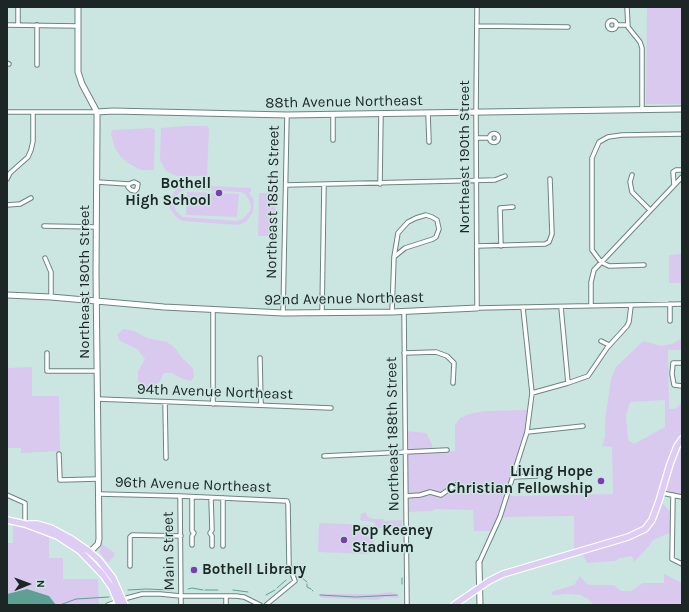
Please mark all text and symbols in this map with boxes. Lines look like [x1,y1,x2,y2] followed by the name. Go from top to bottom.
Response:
[456,80,474,234] street label: Northeast 190th Street
[265,92,423,112] street label: 88th Avenue Northeast
[263,125,283,279] street label: Northeast 185th Street
[125,175,211,210] place label: Bothell High School
[214,188,224,198] marker: Bothell High School
[76,205,94,359] street label: Northeast 180th Street
[264,289,424,309] street label: 92nd Avenue Northeast
[383,357,403,511] street label: Northeast 188th Street
[137,380,293,404] street label: 94th Avenue Northeast
[447,463,593,498] place label: Living Hope Christian Fellowship
[114,473,272,497] street label: 96th Avenue Northeast
[596,476,606,486] marker: Living Hope Christian Fellowship
[159,511,179,591] street label: Main Street
[352,522,433,557] place label: Pop Keeney Stadium
[339,535,349,545] marker: Pop Keeney Stadium
[202,561,306,579] place label: Bothell Library
[8,564,48,604] north arrow
[189,565,199,575] marker: Bothell Library
[34,580,47,588] text: N

